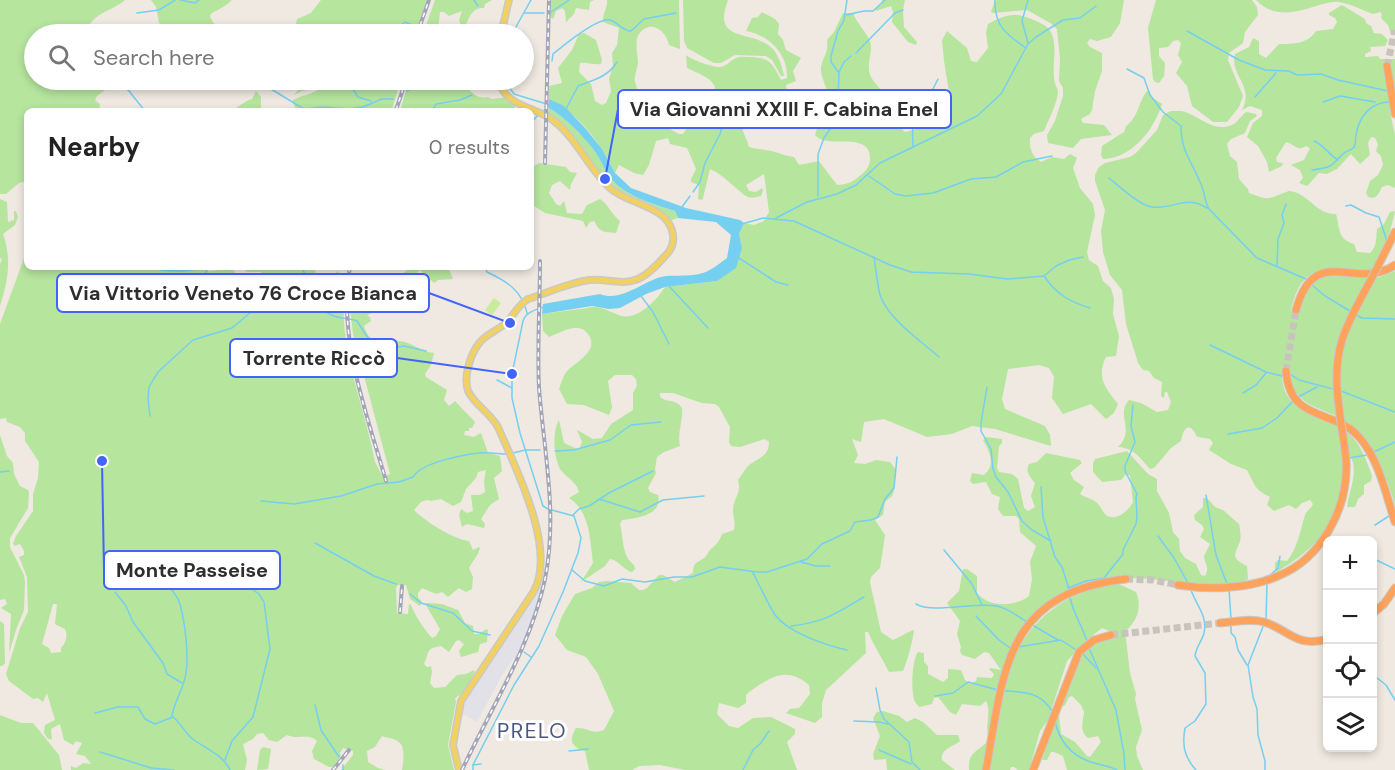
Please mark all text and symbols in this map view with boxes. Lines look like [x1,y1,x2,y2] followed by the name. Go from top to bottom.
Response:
[24,24,534,90] search box
[45,41,78,74] icon: search
[93,43,214,72] text: Search here
[618,90,951,128] callout: Via Giovanni XXIII F. Cabina Enel
[630,96,938,122] text: Via Giovanni XXIII F. Cabina Enel
[48,130,140,164] text: Nearby
[429,134,510,160] text: 0 results
[57,274,429,312] callout: Via Vittorio Veneto 76 Croce Bianca
[69,280,417,306] text: Via Vittorio Veneto 76 Croce Bianca
[230,339,397,377] callout: Torrente Riccò
[243,345,385,371] text: Torrente Riccò
[1323,536,1377,752] map controls
[1323,536,1377,590] button: +
[104,551,280,589] callout: Monte Passeise
[116,557,268,583] text: Monte Passeise
[1323,590,1377,644] button: −
[1323,644,1377,698] button: locate
[1323,698,1377,752] button: layers
[497,717,567,745] district label: PRELO

